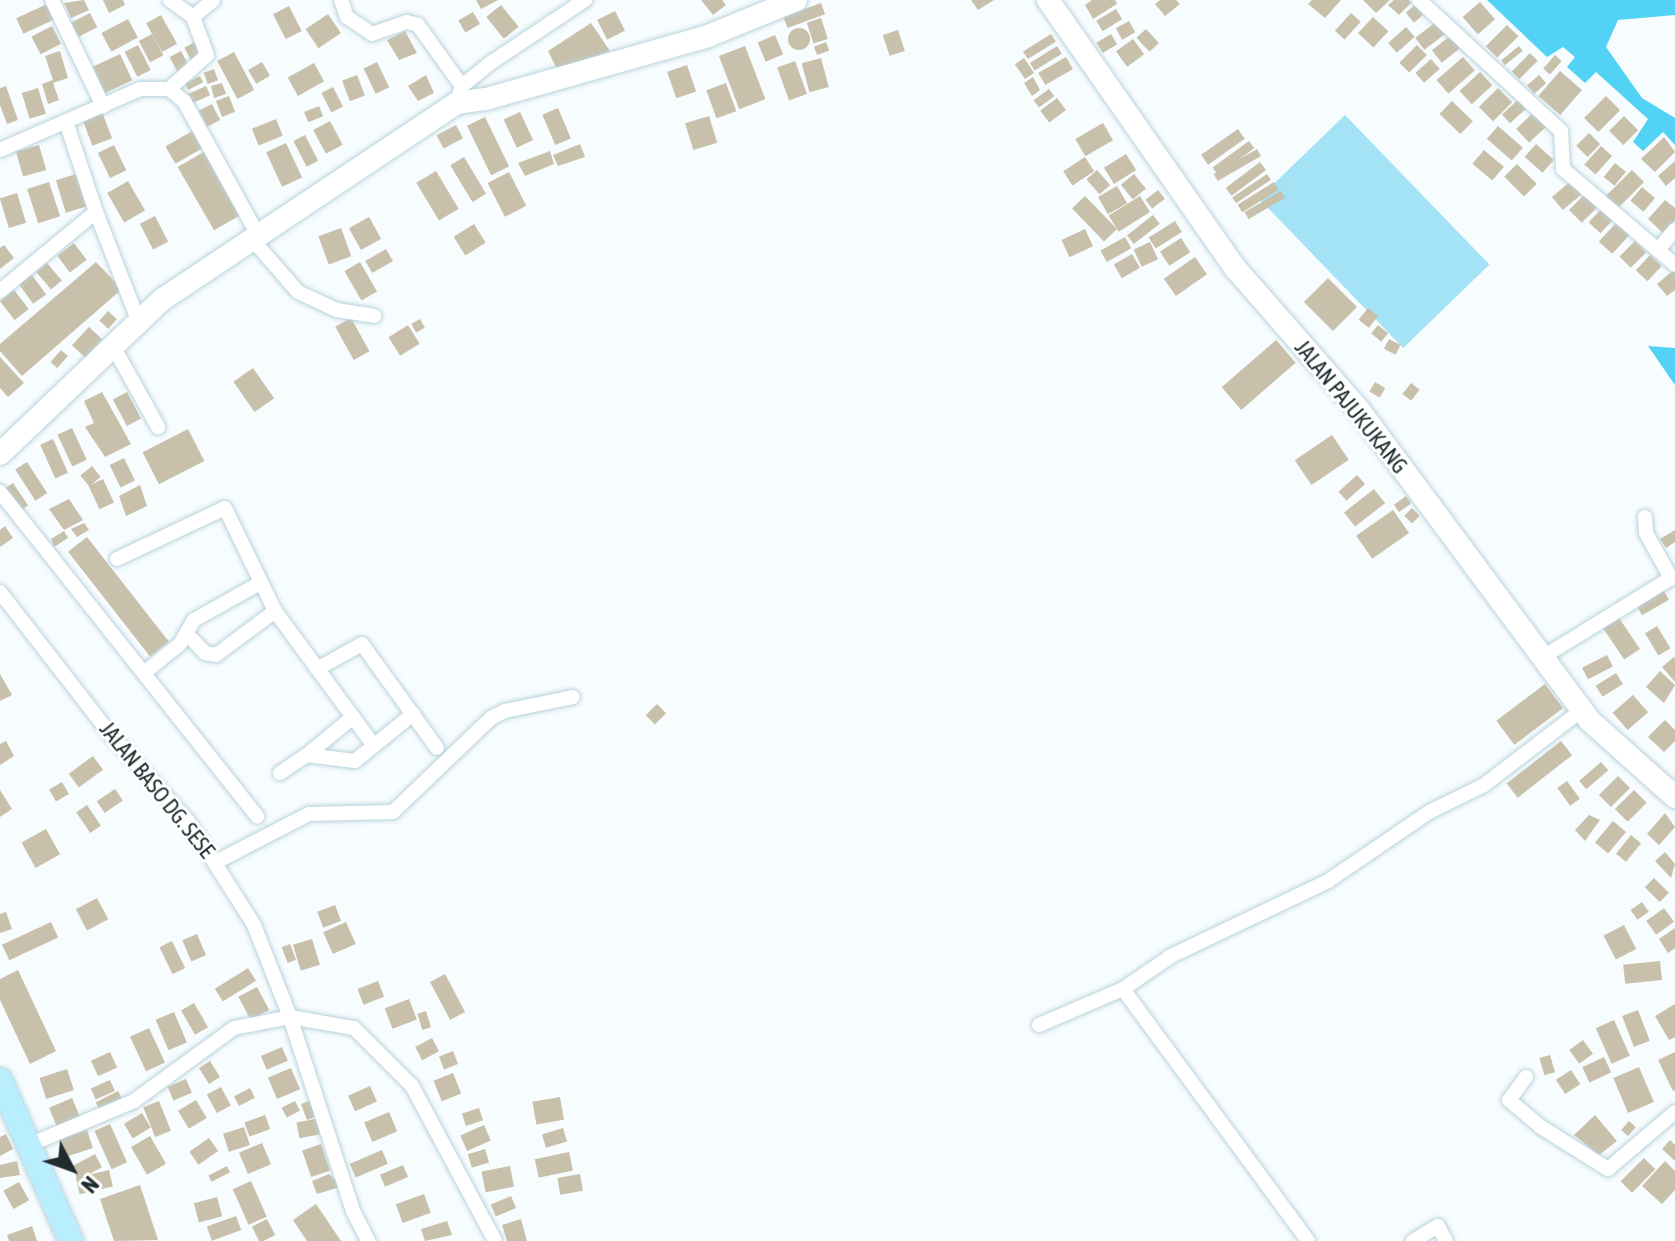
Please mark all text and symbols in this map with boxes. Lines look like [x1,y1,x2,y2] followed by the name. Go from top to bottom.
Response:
[1289,335,1413,479] street label: JALAN PAJUKUKANG
[94,717,220,863] street label: JALAN BASO DG. SESE
[32,1129,112,1209] north arrow
[76,1171,104,1198] text: N

